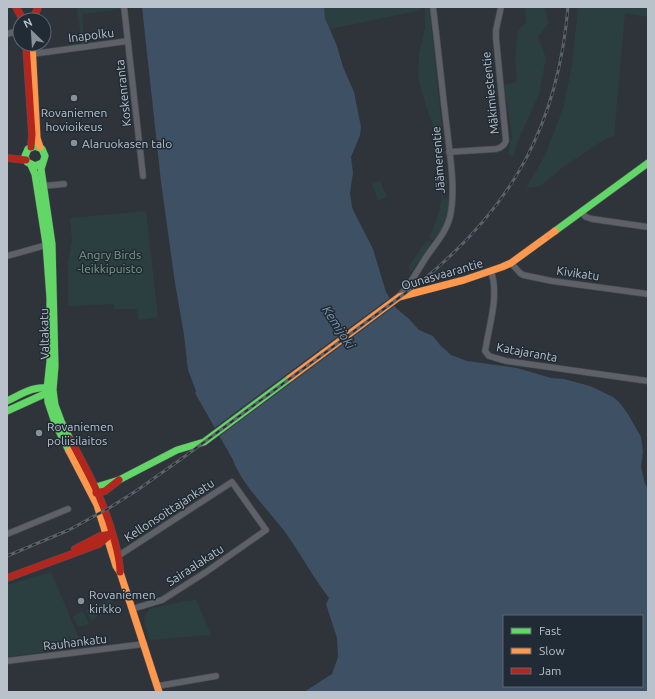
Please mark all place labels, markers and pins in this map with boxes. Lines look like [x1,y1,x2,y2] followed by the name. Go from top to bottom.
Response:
[69,93,79,103] marker: Rovaniemen hovioikeus
[41,106,107,133] place label: Rovaniemen hovioikeus
[82,137,172,150] place label: Alaruokasen talo
[69,138,79,148] marker: Alaruokasen talo
[47,420,114,447] place label: Rovaniemen poliisilaitos
[34,428,44,438] marker: Rovaniemen poliisilaitos
[89,588,156,615] place label: Rovaniemen kirkko
[76,596,86,606] marker: Rovaniemen kirkko

